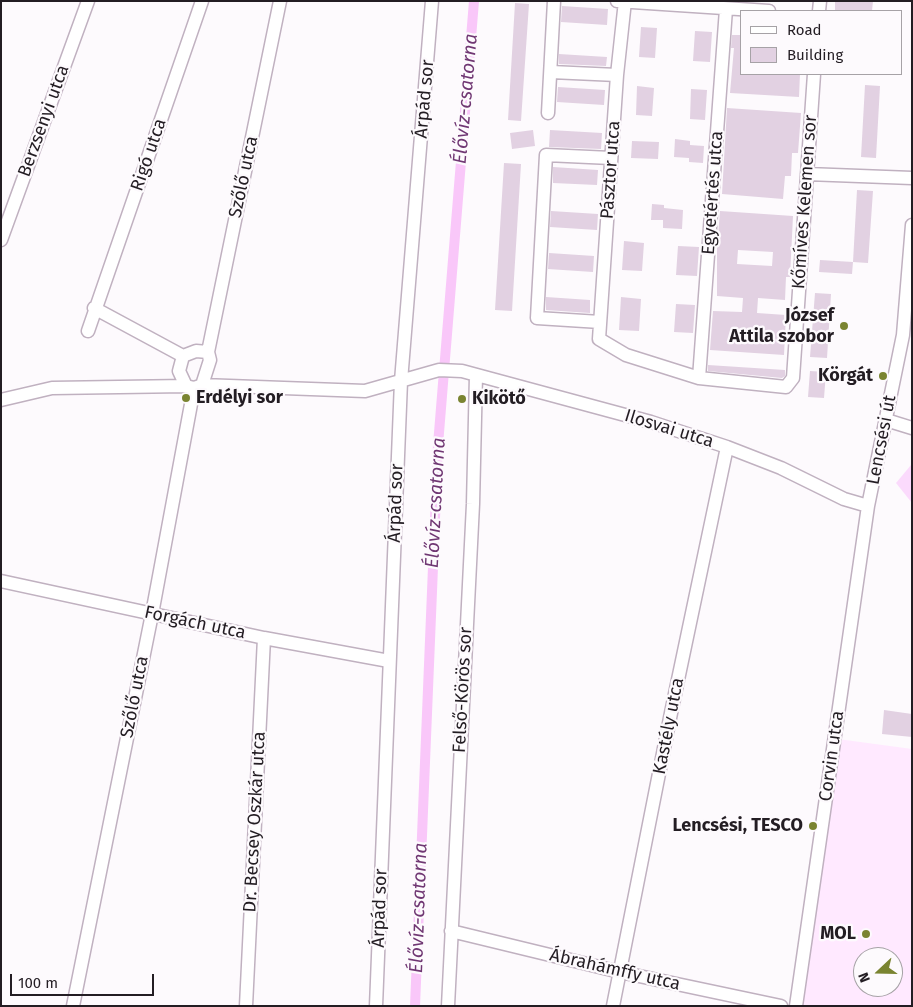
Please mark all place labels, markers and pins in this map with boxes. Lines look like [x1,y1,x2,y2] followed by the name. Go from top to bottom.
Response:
[729,305,834,348] place label: József Attila szobor
[838,320,850,332] marker: József Attila szobor
[818,365,873,387] place label: Körgát
[877,370,889,382] marker: Körgát
[196,387,283,409] place label: Erdélyi sor
[472,388,526,410] place label: Kikötő
[180,392,192,404] marker: Erdélyi sor
[456,393,468,405] marker: Kikötő
[673,815,803,837] place label: Lencsési, TESCO
[807,820,819,832] marker: Lencsési, TESCO
[820,923,856,945] place label: MOL
[860,928,872,940] marker: MOL

